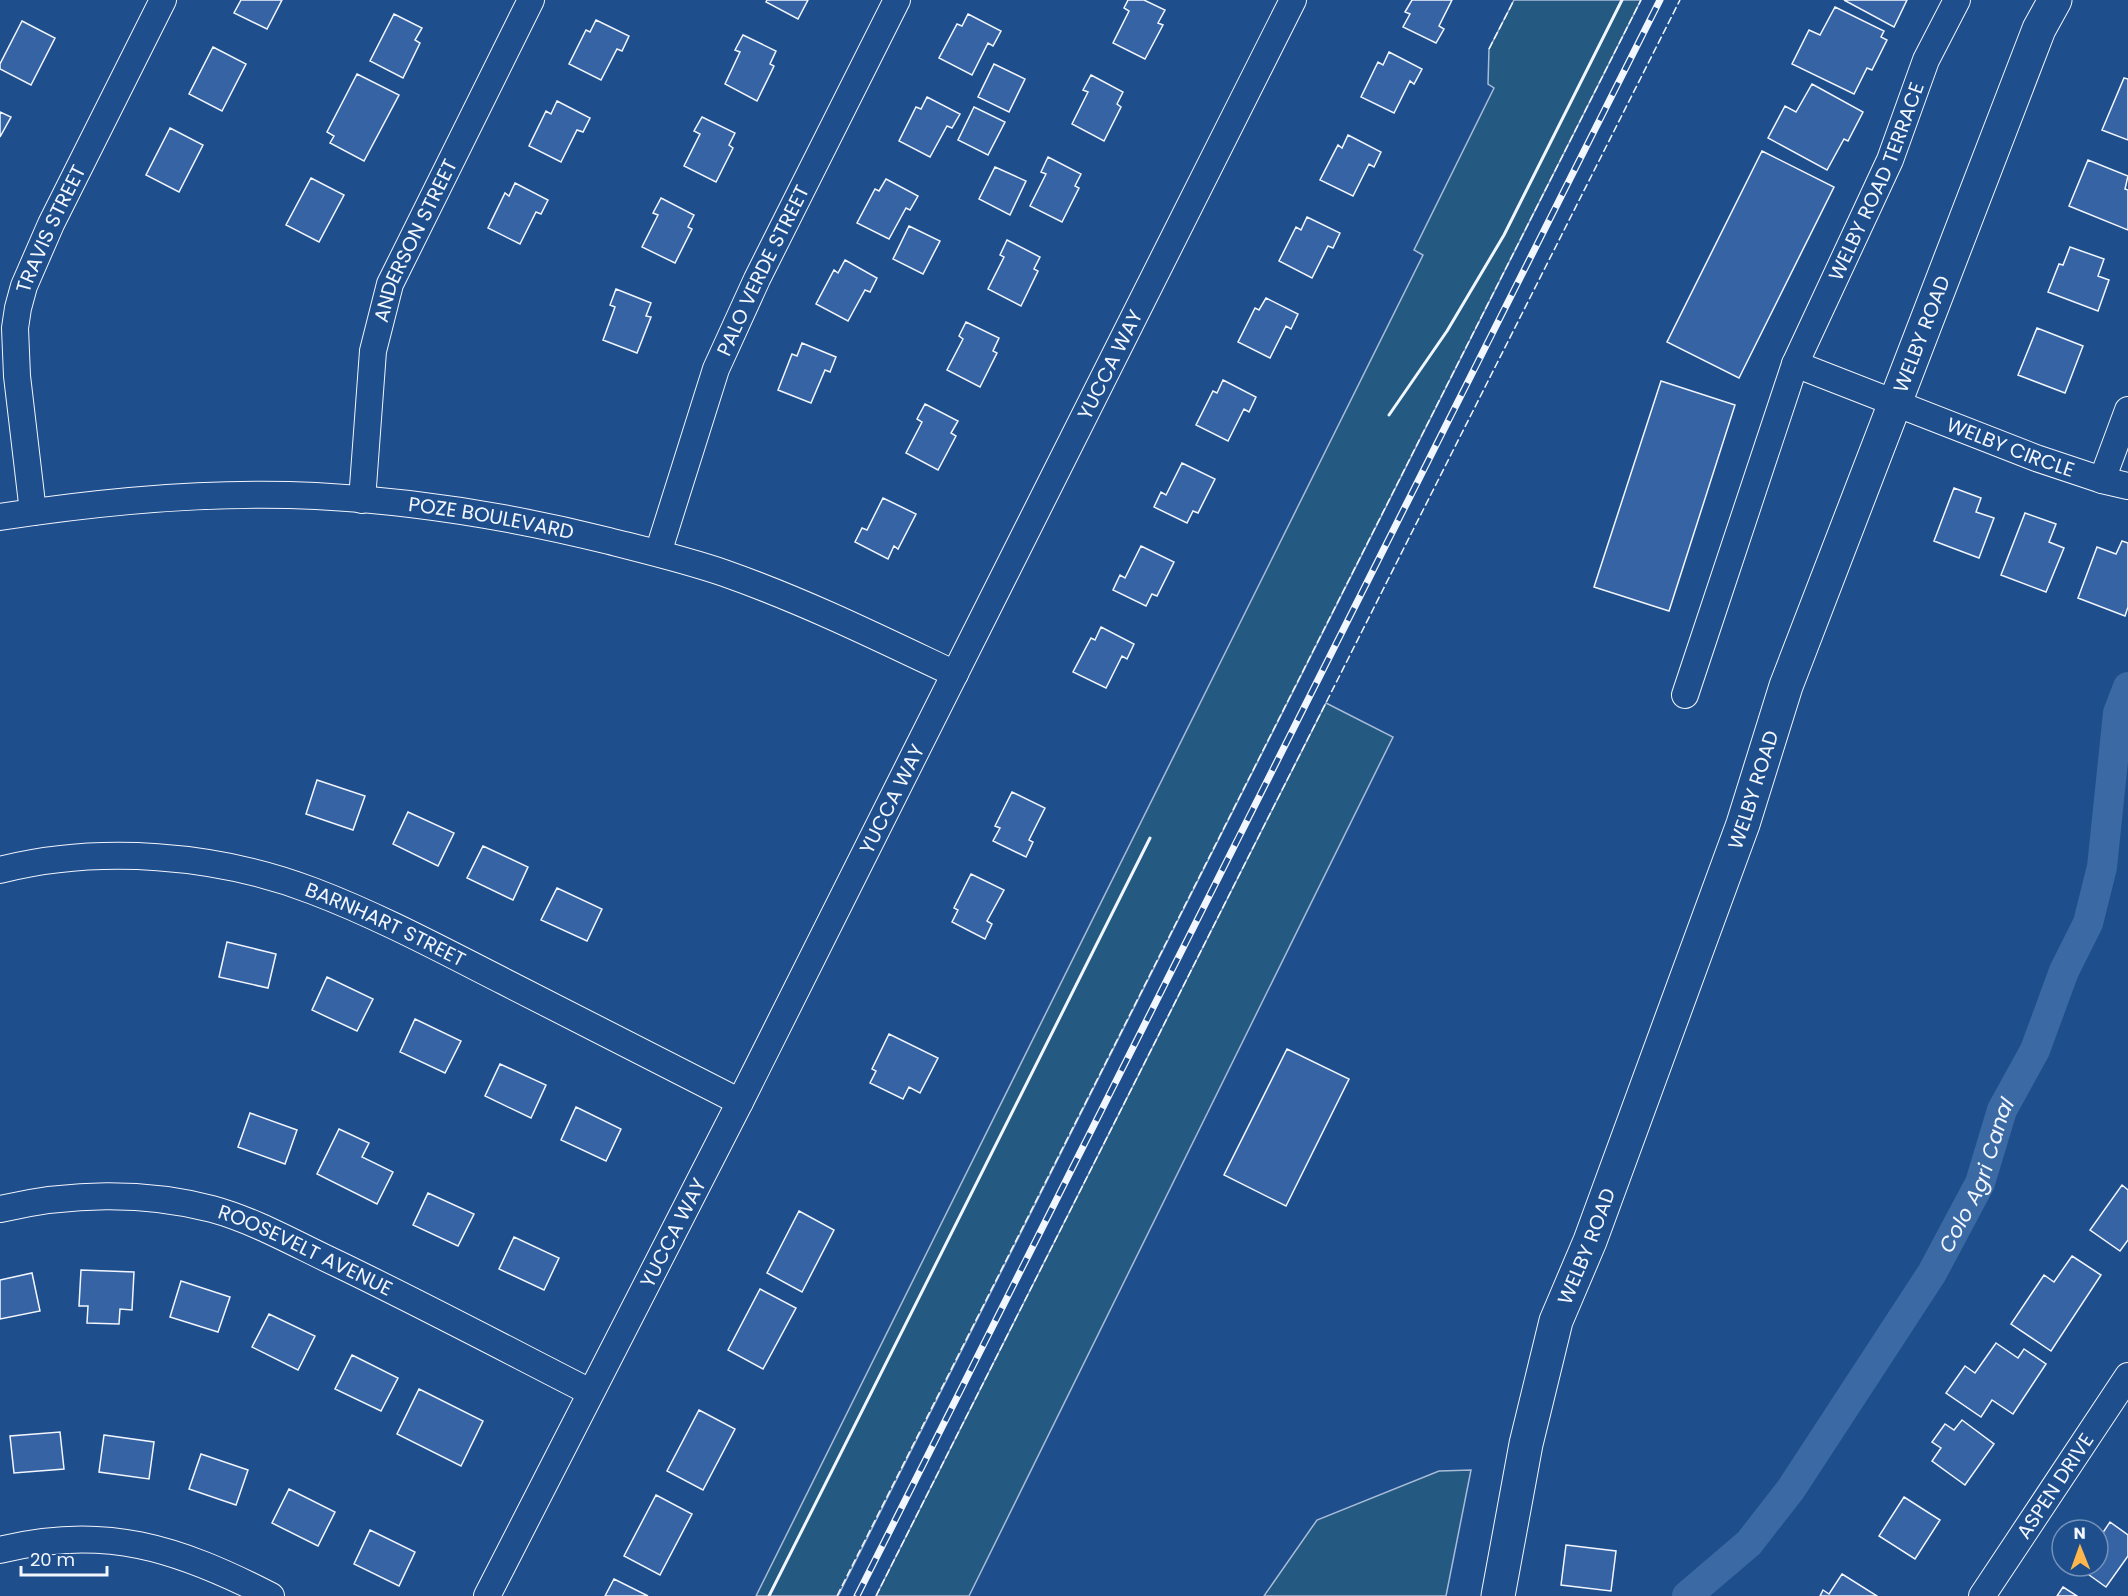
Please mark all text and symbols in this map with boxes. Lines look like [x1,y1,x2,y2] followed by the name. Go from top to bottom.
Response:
[1822,78,1931,285] street label: WELBY ROAD TERRACE
[367,154,464,325] street label: ANDERSON STREET
[9,160,92,296] street label: TRAVIS STREET
[710,180,816,360] street label: PALO VERDE STREET
[1886,271,1957,397] street label: WELBY ROAD
[1071,305,1149,424] street label: YUCCA WAY
[1942,410,2078,484] street label: WELBY CIRCLE
[407,490,577,546] street label: POZE BOULEVARD
[1721,727,1785,853] street label: WELBY ROAD
[853,739,932,859] street label: YUCCA WAY
[301,875,471,974] street label: BARNHART STREET
[1931,1091,2021,1257] water label: Colo Agri Canal
[633,1173,713,1292] street label: YUCCA WAY
[1551,1184,1622,1309] street label: WELBY ROAD
[215,1198,397,1303] street label: ROOSEVELT AVENUE
[2011,1429,2099,1543] street label: ASPEN DRIVE
[2050,1518,2110,1578] north arrow
[21,1539,106,1577] scale bar
[30,1547,75,1572] text: 20 m

